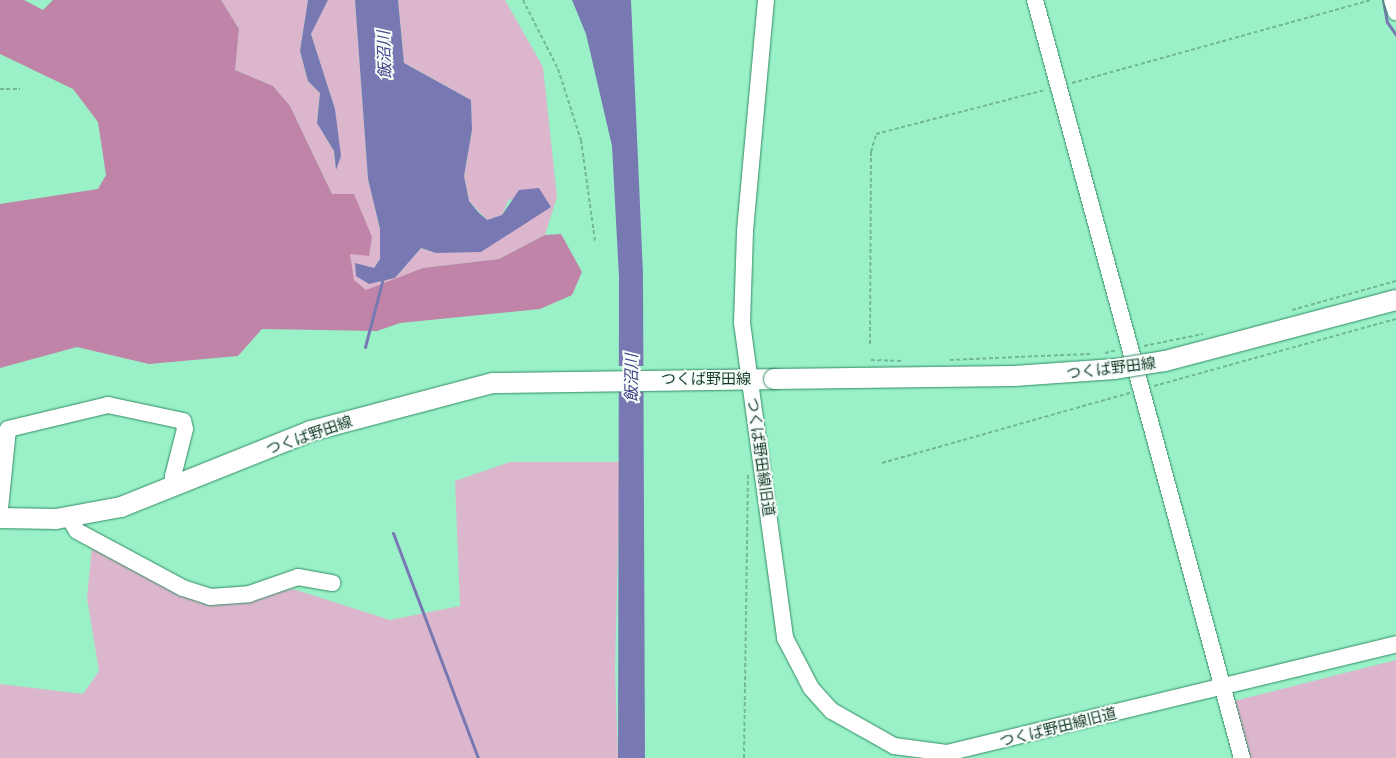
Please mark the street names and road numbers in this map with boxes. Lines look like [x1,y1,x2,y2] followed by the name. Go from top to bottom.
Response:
[1065,354,1157,382] street label: つくば野田線
[661,370,751,388] street label: つくば野田線
[744,396,778,518] street label: つくば野田線旧道
[264,412,354,458] street label: つくば野田線
[998,704,1118,750] street label: つくば野田線旧道

